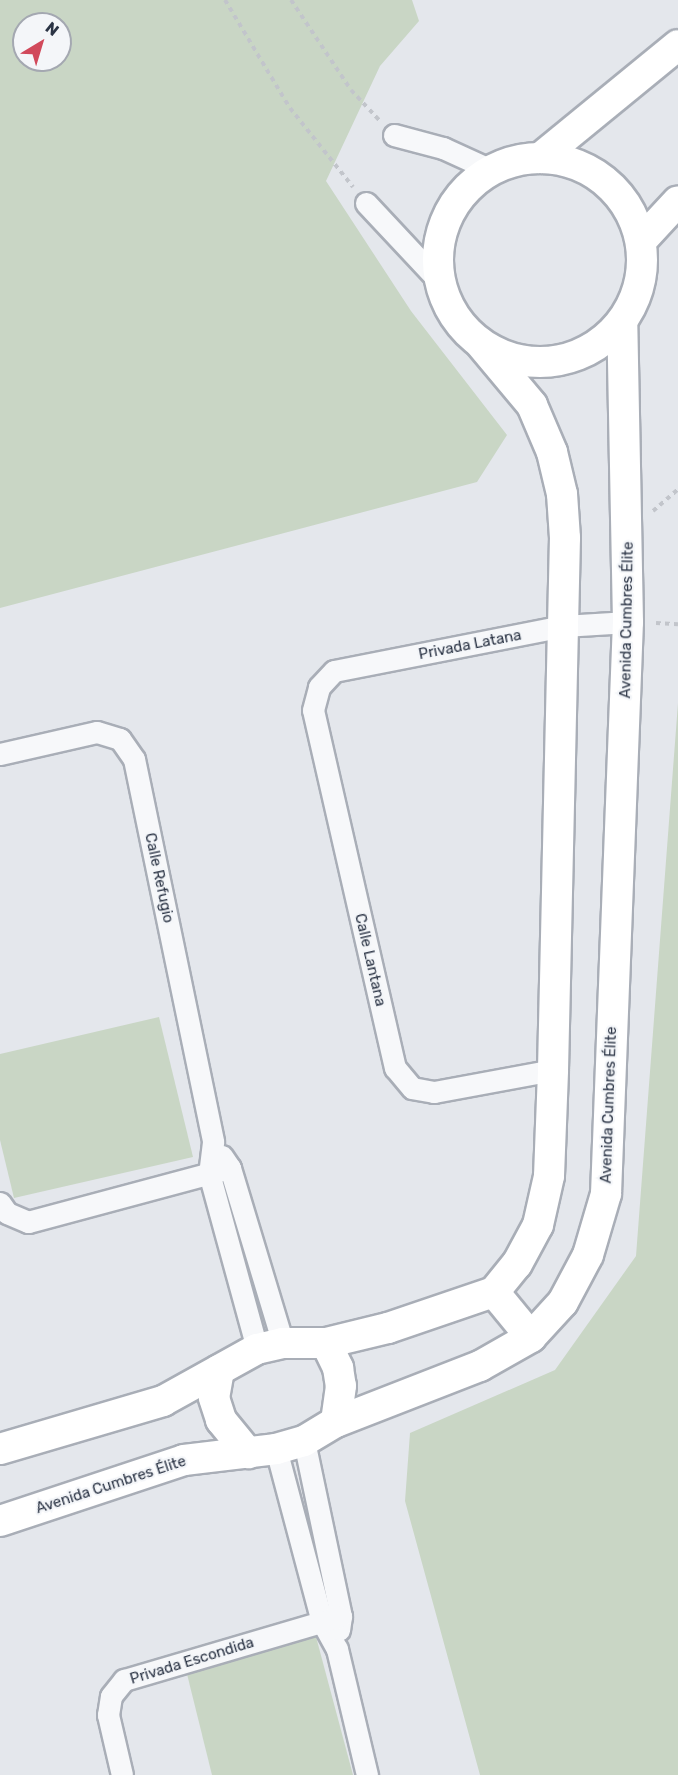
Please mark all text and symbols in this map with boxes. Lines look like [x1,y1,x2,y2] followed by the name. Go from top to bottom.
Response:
[12,12,72,72] north arrow
[42,18,63,40] text: N
[617,541,637,699] street label: Avenida Cumbres Élite
[417,626,523,664] street label: Privada Latana
[141,831,177,925] street label: Calle Refugio
[351,912,389,1008] street label: Calle Lantana
[597,1026,621,1184] street label: Avenida Cumbres Élite
[34,1452,188,1518] street label: Avenida Cumbres Élite
[128,1634,256,1688] street label: Privada Escondida

